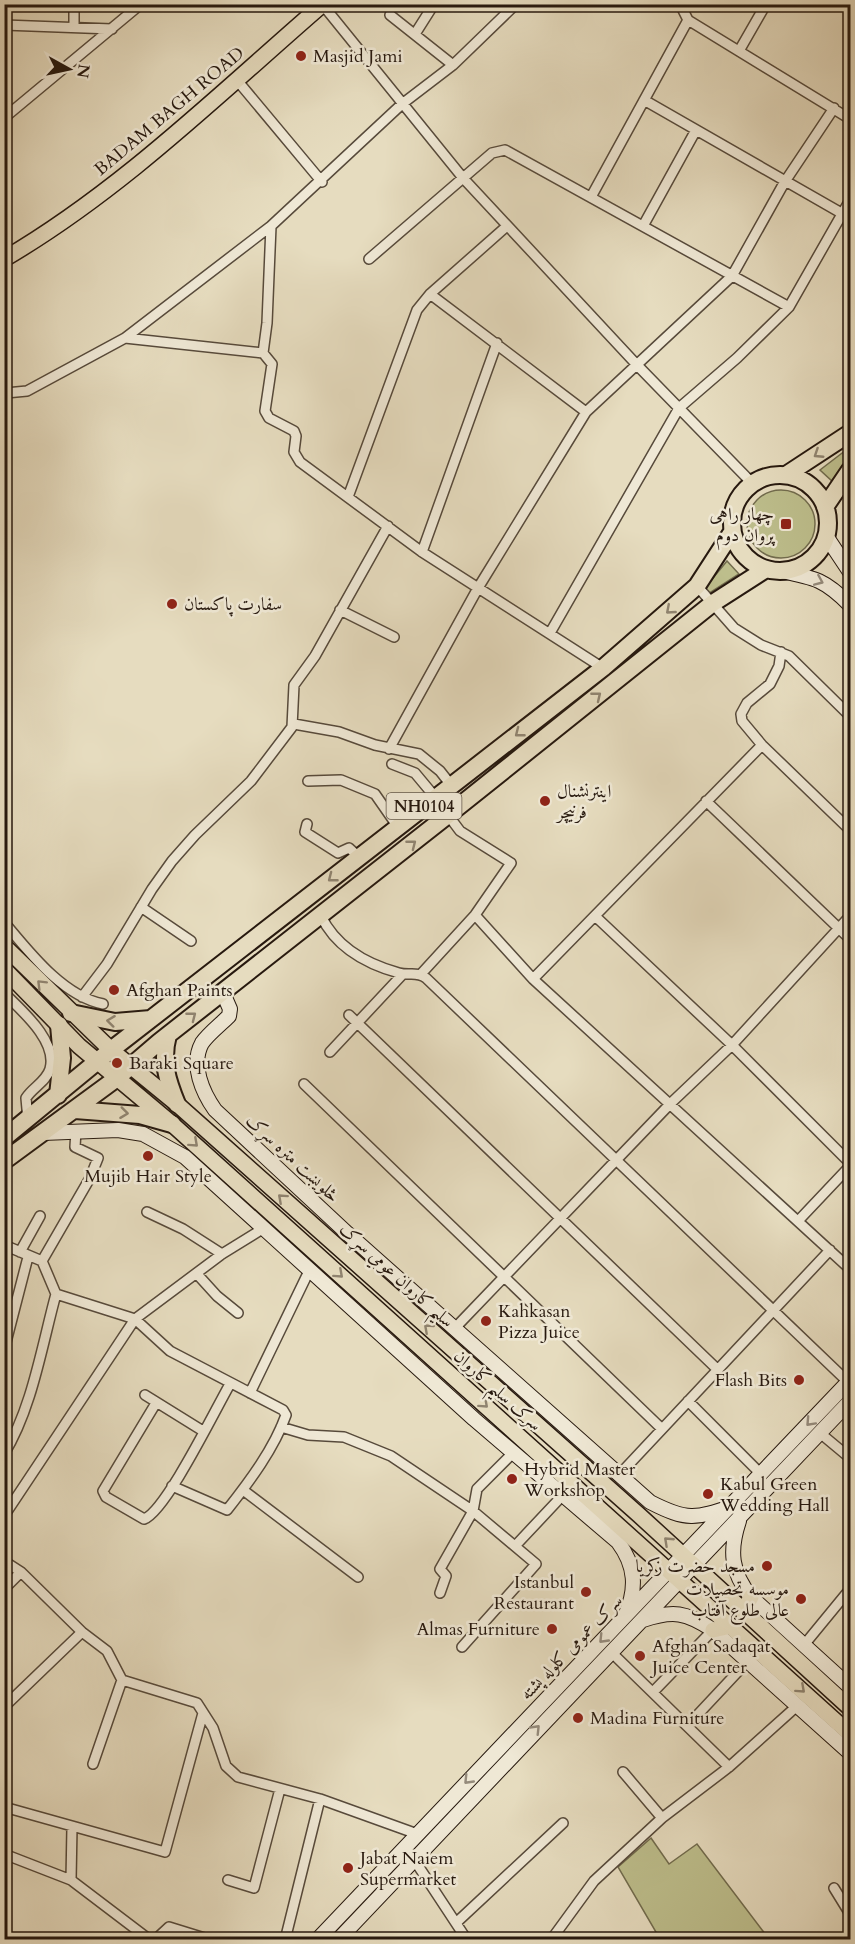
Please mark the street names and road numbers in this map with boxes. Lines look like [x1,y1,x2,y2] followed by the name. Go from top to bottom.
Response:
[89,41,250,182] street label: BADAM BAGH ROAD
[386,793,462,819] road number: NH0104
[240,1108,345,1209] street label: څلویښت متره سړک
[331,1217,459,1337] street label: سلیم کاروان عومي سړک
[445,1344,547,1441] street label: سرک سلیم کاروان
[514,1589,628,1706] street label: سرک عمومی کلوله پشته

